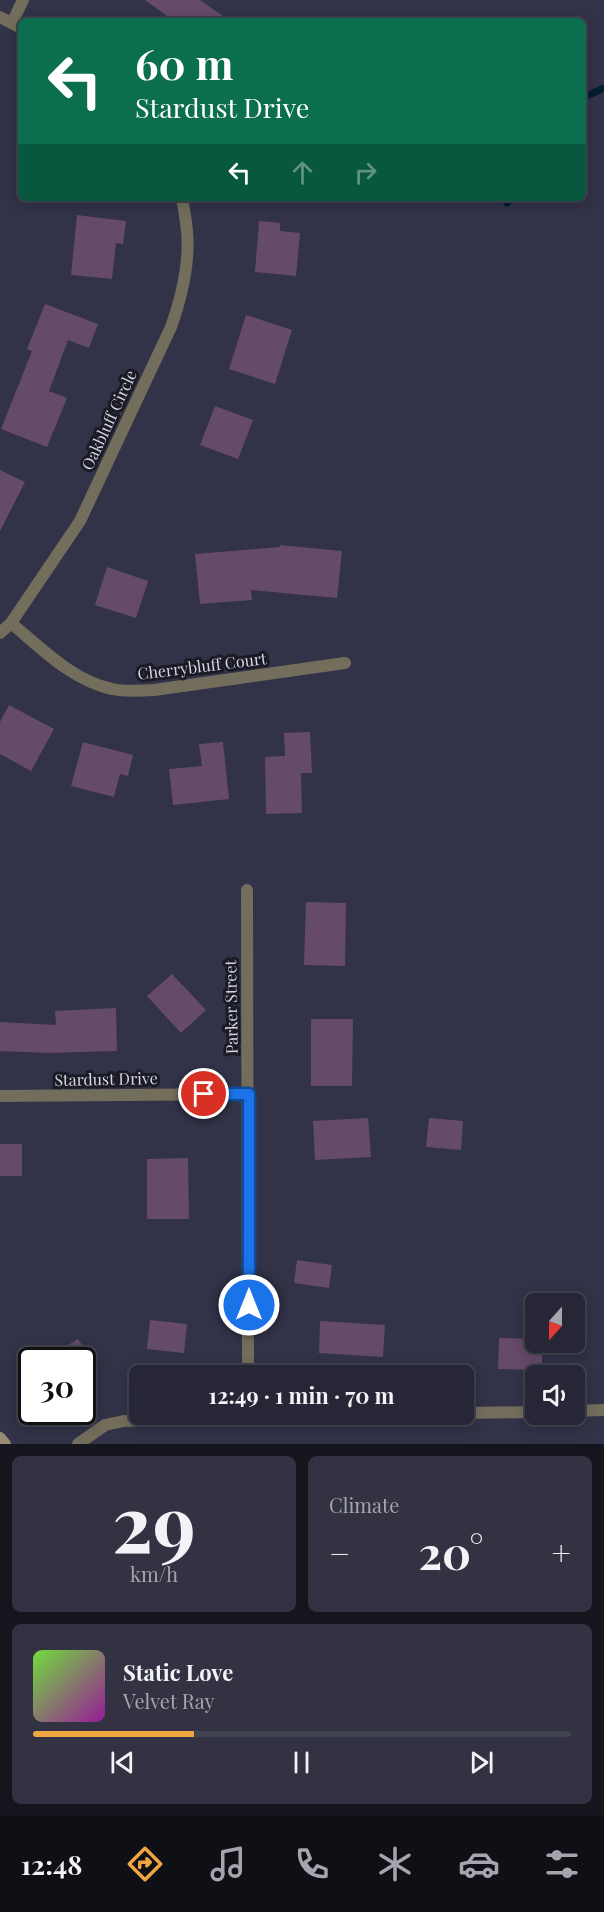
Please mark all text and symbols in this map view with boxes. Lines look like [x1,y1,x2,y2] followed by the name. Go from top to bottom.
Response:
[135,35,233,91] text: 60 m
[36,42,114,120] icon: left
[135,89,309,125] text: Stardust Drive
[223,156,256,189] icon: left
[286,156,319,189] icon: ahead
[349,156,382,189] icon: right
[76,366,141,473] street label: Oakbluff Circle
[136,647,268,684] street label: Cherrybluff Court
[219,959,242,1054] street label: Parker Street
[54,1067,158,1090] street label: Stardust Drive
[178,1068,229,1119] pin
[187,1077,220,1110] icon: arrive
[217,1273,281,1337] position arrow
[525,1293,585,1353] north arrow
[525,1293,585,1425] map controls
[18,1347,96,1425] speed limit sign: 30
[525,1365,585,1425] button: sound
[209,1380,394,1410] text: 12:49 · 1 min · 70 m
[112,1469,196,1573] text: 29
[329,1491,399,1518] text: Climate
[419,1521,483,1581] text: 20°
[329,1530,350,1574] text: −
[552,1530,571,1574] text: +
[130,1560,178,1587] text: km/h
[123,1657,233,1687] text: Static Love
[123,1687,215,1714] text: Velvet Ray
[106,1746,139,1779] icon: previous
[285,1746,318,1779] icon: pause
[465,1746,498,1779] icon: next
[124,1843,166,1885] icon: directions
[207,1843,249,1885] icon: music
[291,1843,333,1885] icon: phone
[374,1843,416,1885] icon: climate
[458,1843,500,1885] icon: car
[541,1843,583,1885] icon: filters
[21,1846,82,1882] text: 12:48

